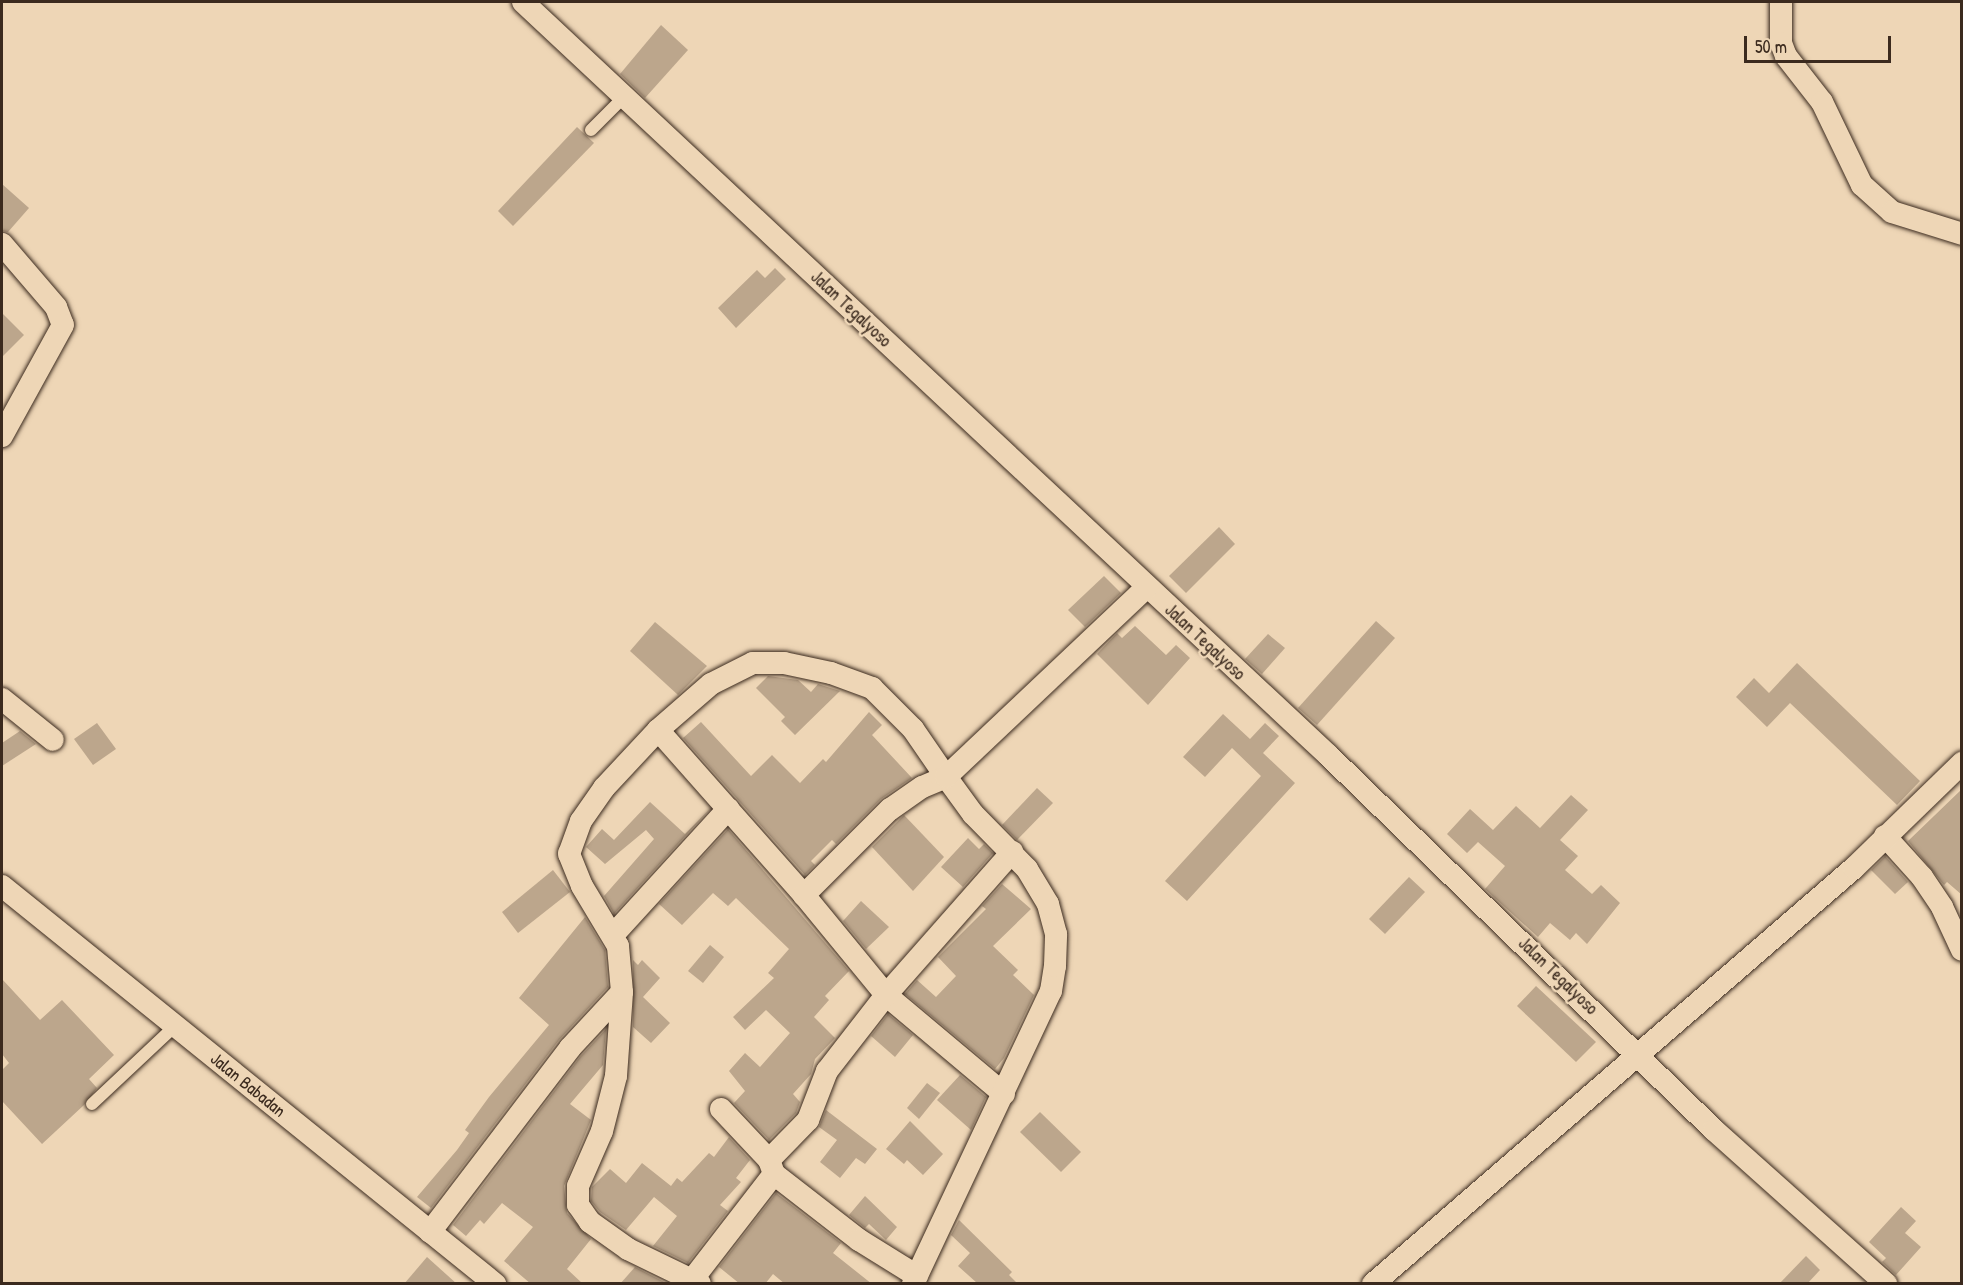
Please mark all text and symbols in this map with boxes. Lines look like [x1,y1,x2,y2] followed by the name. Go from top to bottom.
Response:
[1747,24,1894,62] scale bar
[1755,34,1787,59] text: 50 m
[806,266,896,352] street label: Jalan Tegalyoso
[1160,599,1250,685] street label: Jalan Tegalyoso
[1514,933,1602,1019] street label: Jalan Tegalyoso
[206,1048,290,1122] street label: Jalan Babadan

